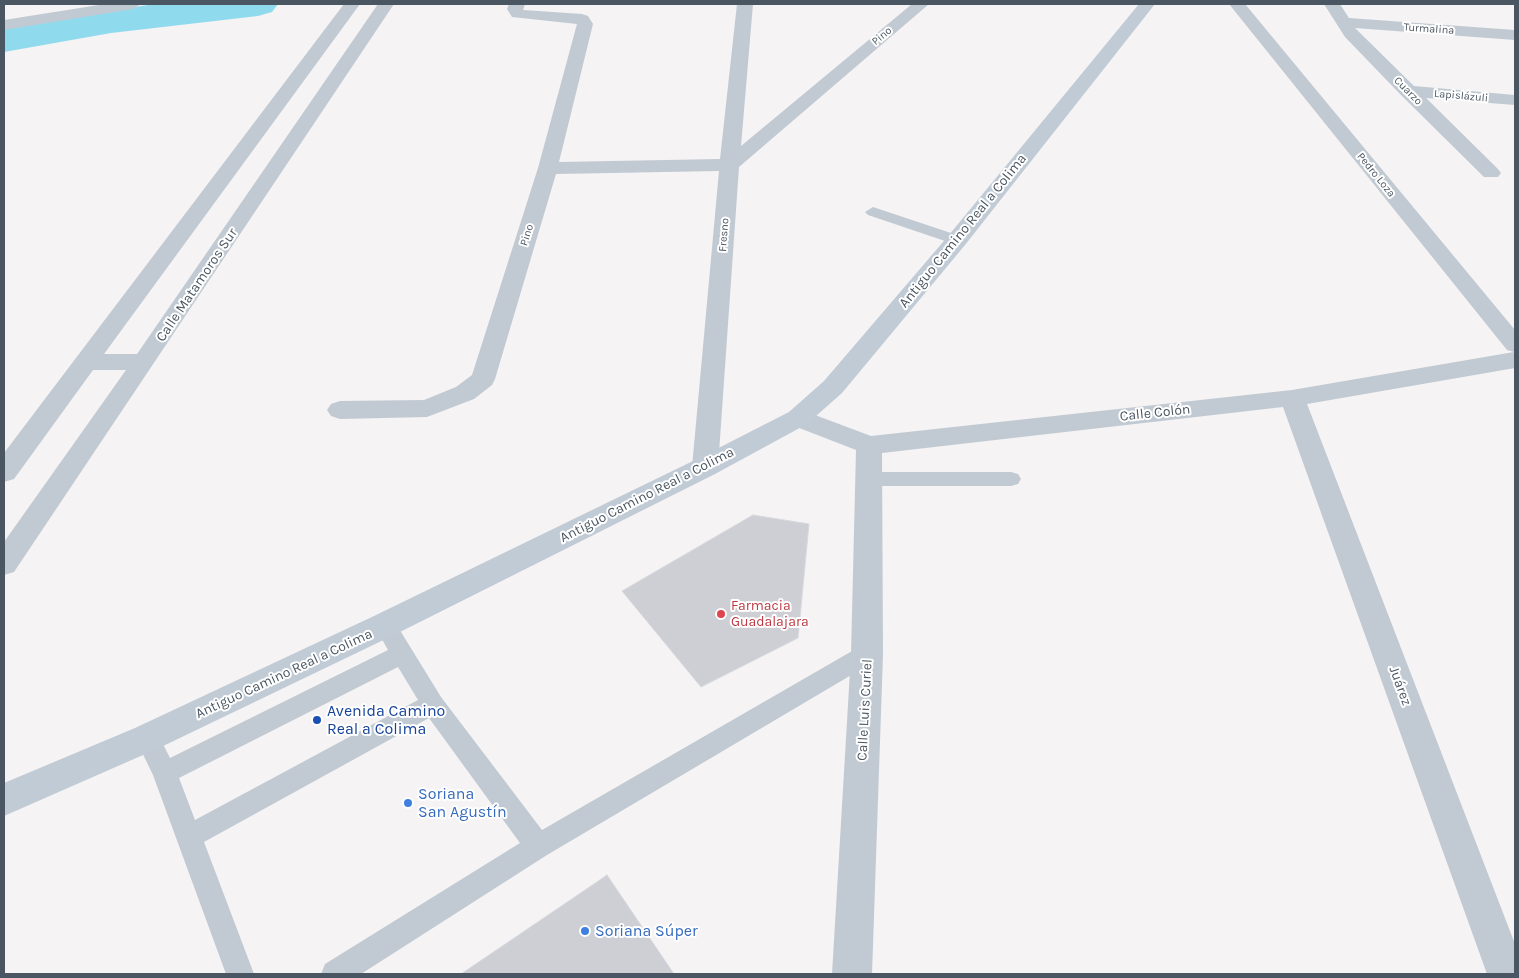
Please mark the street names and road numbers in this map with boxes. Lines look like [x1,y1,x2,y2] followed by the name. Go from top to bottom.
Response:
[1403,21,1455,37] street label: Turmalina
[869,24,895,48] street label: Pino
[1391,74,1425,108] street label: Cuarzo
[1433,87,1489,105] street label: Lapislázuli
[1354,150,1398,200] street label: Pedro Loza
[896,151,1030,311] street label: Antiguo Camino Real a Colima
[716,218,732,252] street label: Fresno
[517,223,537,247] street label: Pino
[153,225,241,345] street label: Calle Matamoros Sur
[1119,401,1191,425] street label: Calle Colón
[557,444,737,546] street label: Antiguo Camino Real a Colima
[193,626,375,722] street label: Antiguo Camino Real a Colima
[854,659,876,761] street label: Calle Luis Curiel
[1385,664,1415,708] street label: Juárez

